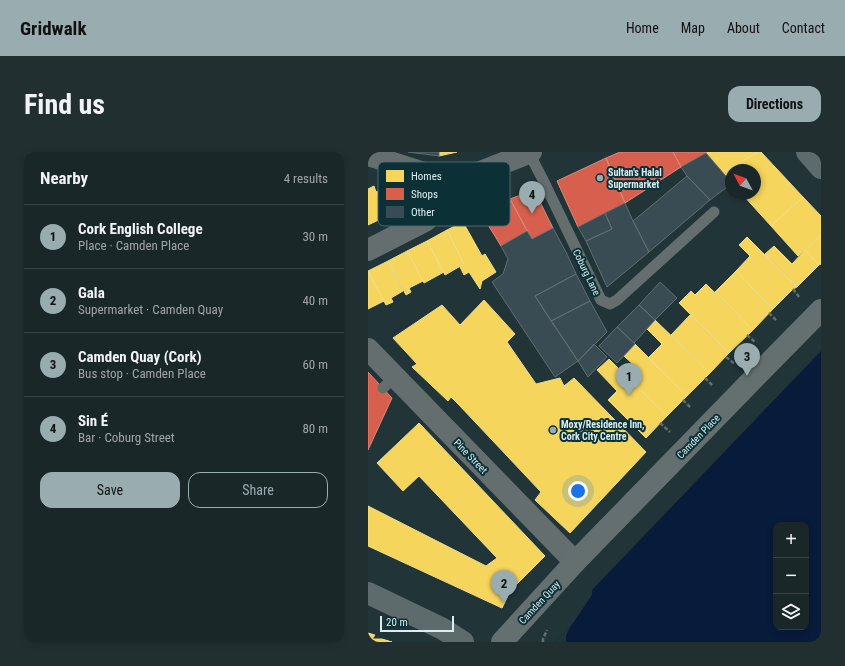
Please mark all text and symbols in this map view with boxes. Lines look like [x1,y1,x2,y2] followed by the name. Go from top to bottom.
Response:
[20,17,86,40] text: Gridwalk
[626,20,659,36] text: Home
[681,20,705,36] text: Map
[727,20,760,36] text: About
[782,20,825,36] text: Contact
[728,86,821,122] button: Directions
[24,88,105,121] text: Find us
[378,162,510,226] legend
[725,164,761,200] north arrow
[608,167,662,190] place label: Sultan's Halal Supermarket
[40,168,88,188] text: Nearby
[411,170,442,183] text: Homes
[284,171,328,186] text: 4 results
[595,173,605,183] marker: Sultan's Halal Supermarket
[519,181,545,214] pin: 4
[411,188,438,201] text: Shops
[411,206,435,219] text: Other
[78,220,203,238] text: Cork English College
[50,229,56,244] text: 1
[302,229,328,244] text: 30 m
[78,238,189,253] text: Place · Camden Place
[571,247,603,297] street label: Coburg Lane
[78,284,105,302] text: Gala
[50,293,56,308] text: 2
[302,293,328,308] text: 40 m
[78,302,223,317] text: Supermarket · Camden Quay
[734,343,760,376] pin: 3
[78,348,202,366] text: Camden Quay (Cork)
[50,357,56,372] text: 3
[302,357,328,372] text: 60 m
[616,363,642,396] pin: 1
[78,366,206,381] text: Bus stop · Camden Place
[78,412,108,430] text: Sin É
[675,412,722,461] street label: Camden Place
[561,419,644,442] place label: Moxy/Residence Inn, Cork City Centre
[50,421,56,436] text: 4
[302,421,328,436] text: 80 m
[548,425,558,435] marker: Moxy/Residence Inn, Cork City Centre
[78,430,175,445] text: Bar · Coburg Street
[452,437,490,476] street label: Pine Street
[40,472,180,508] button: Save
[188,472,328,508] button: Share
[568,481,588,501] your location
[773,522,809,630] map controls
[773,522,809,558] button: +
[773,558,809,594] button: −
[491,570,517,603] pin: 2
[517,579,562,626] street label: Camden Quay
[773,594,809,630] button: layers
[380,614,454,633] scale bar
[386,616,408,629] text: 20 m

